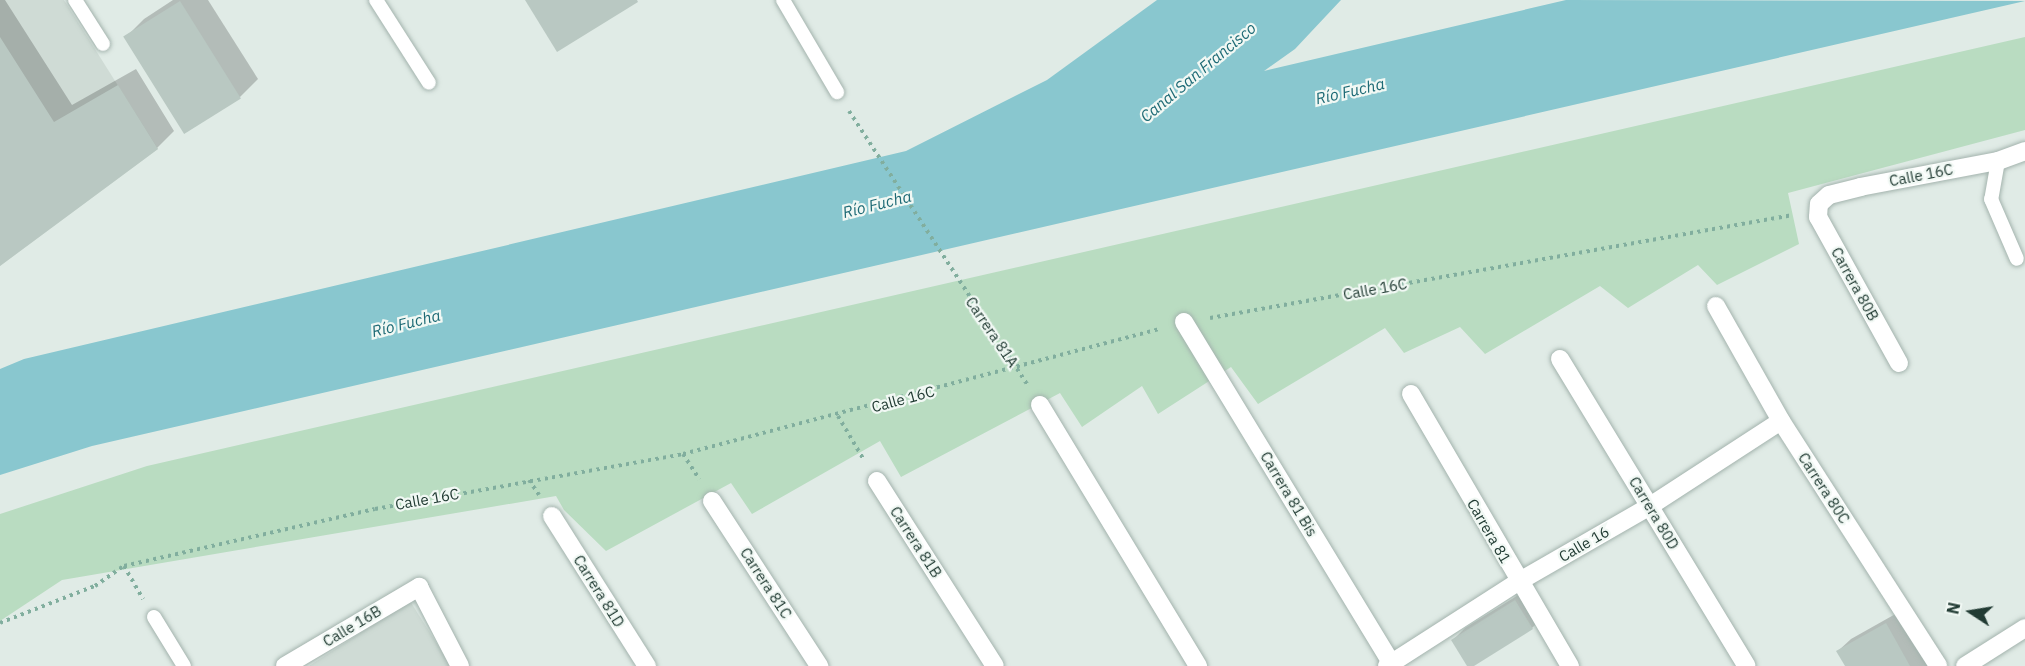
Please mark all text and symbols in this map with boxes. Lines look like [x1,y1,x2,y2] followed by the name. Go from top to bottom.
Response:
[1136,18,1260,126] water label: Canal San Francisco
[1314,74,1386,108] water label: Río Fucha
[1888,160,1954,190] street label: Calle 16C
[841,186,913,222] water label: Río Fucha
[1827,244,1883,324] street label: Carrera 80B
[1342,275,1408,303] street label: Calle 16C
[962,293,1022,371] street label: Carrera 81A
[370,305,442,341] water label: Río Fucha
[870,382,936,416] street label: Calle 16C
[1257,448,1321,540] street label: Carrera 81 Bis
[1794,449,1854,527] street label: Carrera 80C
[1625,473,1683,553] street label: Carrera 80D
[394,485,460,513] street label: Calle 16C
[1463,496,1515,566] street label: Carrera 81
[886,503,946,581] street label: Carrera 81B
[1556,522,1612,566] street label: Calle 16
[736,544,796,622] street label: Carrera 81C
[570,552,628,630] street label: Carrera 81D
[1941,582,2001,642] north arrow
[1942,601,1964,616] text: N
[320,602,384,650] street label: Calle 16B

